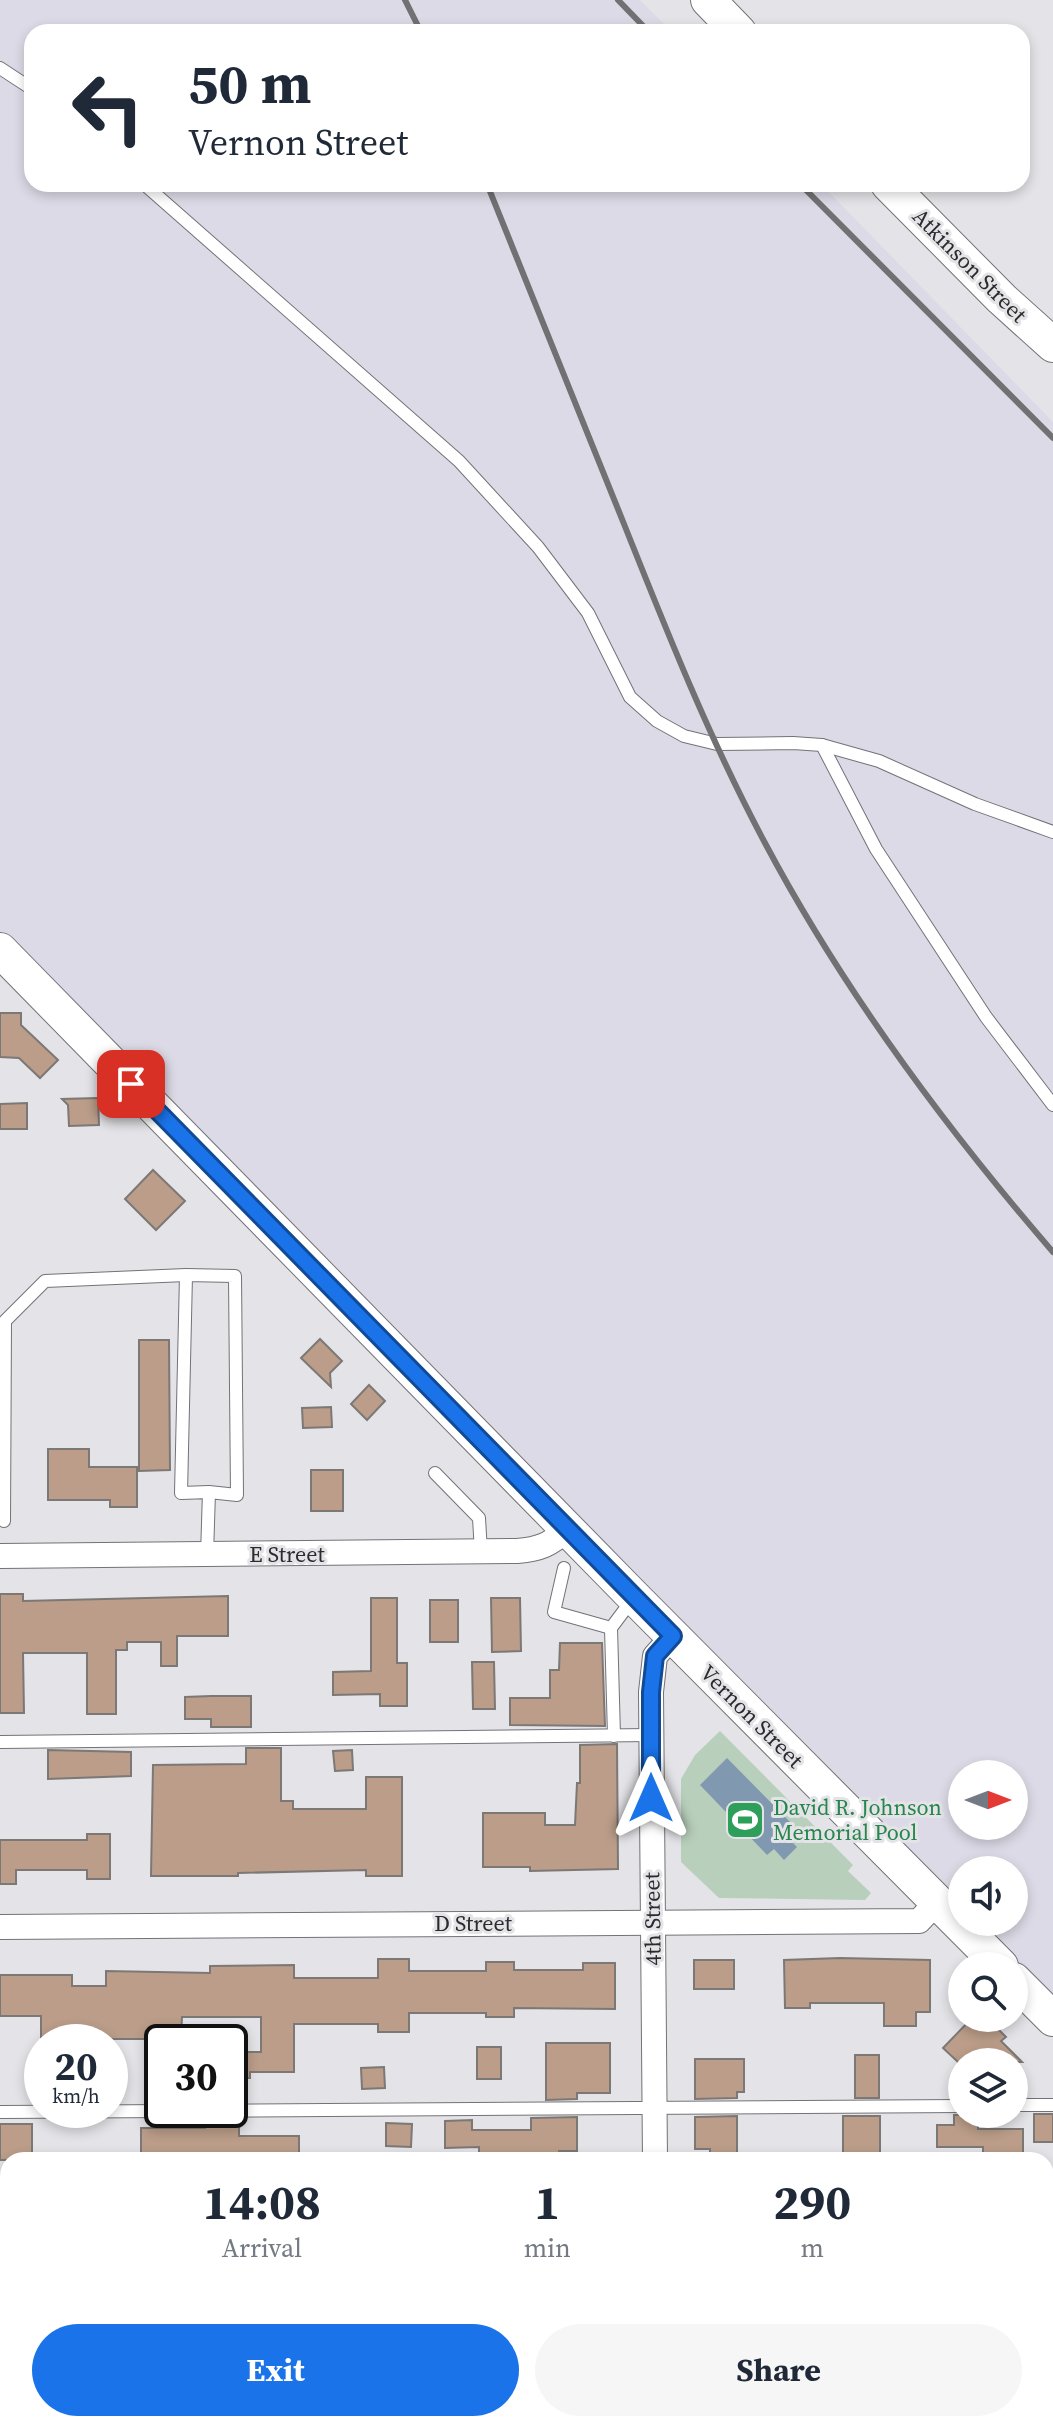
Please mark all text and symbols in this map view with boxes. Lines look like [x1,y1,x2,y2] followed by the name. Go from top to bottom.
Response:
[188,45,311,122] text: 50 m
[56,56,160,160] icon: left
[188,118,408,167] text: Vernon Street
[906,201,1034,329] street label: Atkinson Street
[97,1050,165,1118] pin
[109,1062,153,1106] icon: arrive
[249,1539,325,1569] street label: E Street
[694,1658,811,1775] street label: Vernon Street
[609,1756,693,1840] position arrow
[948,1760,1028,1840] north arrow
[948,1760,1028,2128] map controls
[773,1792,942,1847] place label: David R. Johnson Memorial Pool
[724,1799,766,1841] sports icon: David R. Johnson Memorial Pool
[948,1856,1028,1936] button: sound
[636,1871,668,1966] street label: 4th Street
[434,1908,513,1938] street label: D Street
[948,1952,1028,2032] button: search
[144,2024,248,2128] speed limit sign: 30
[54,2039,98,2093] text: 20
[948,2048,1028,2128] button: layers
[52,2082,100,2110] text: km/h
[203,2169,321,2235] text: 14:08
[534,2169,560,2235] text: 1
[773,2169,851,2235] text: 290
[222,2230,302,2266] text: Arrival
[524,2230,571,2266] text: min
[801,2230,824,2266] text: m
[32,2324,519,2416] button: Exit
[535,2324,1022,2416] button: Share

